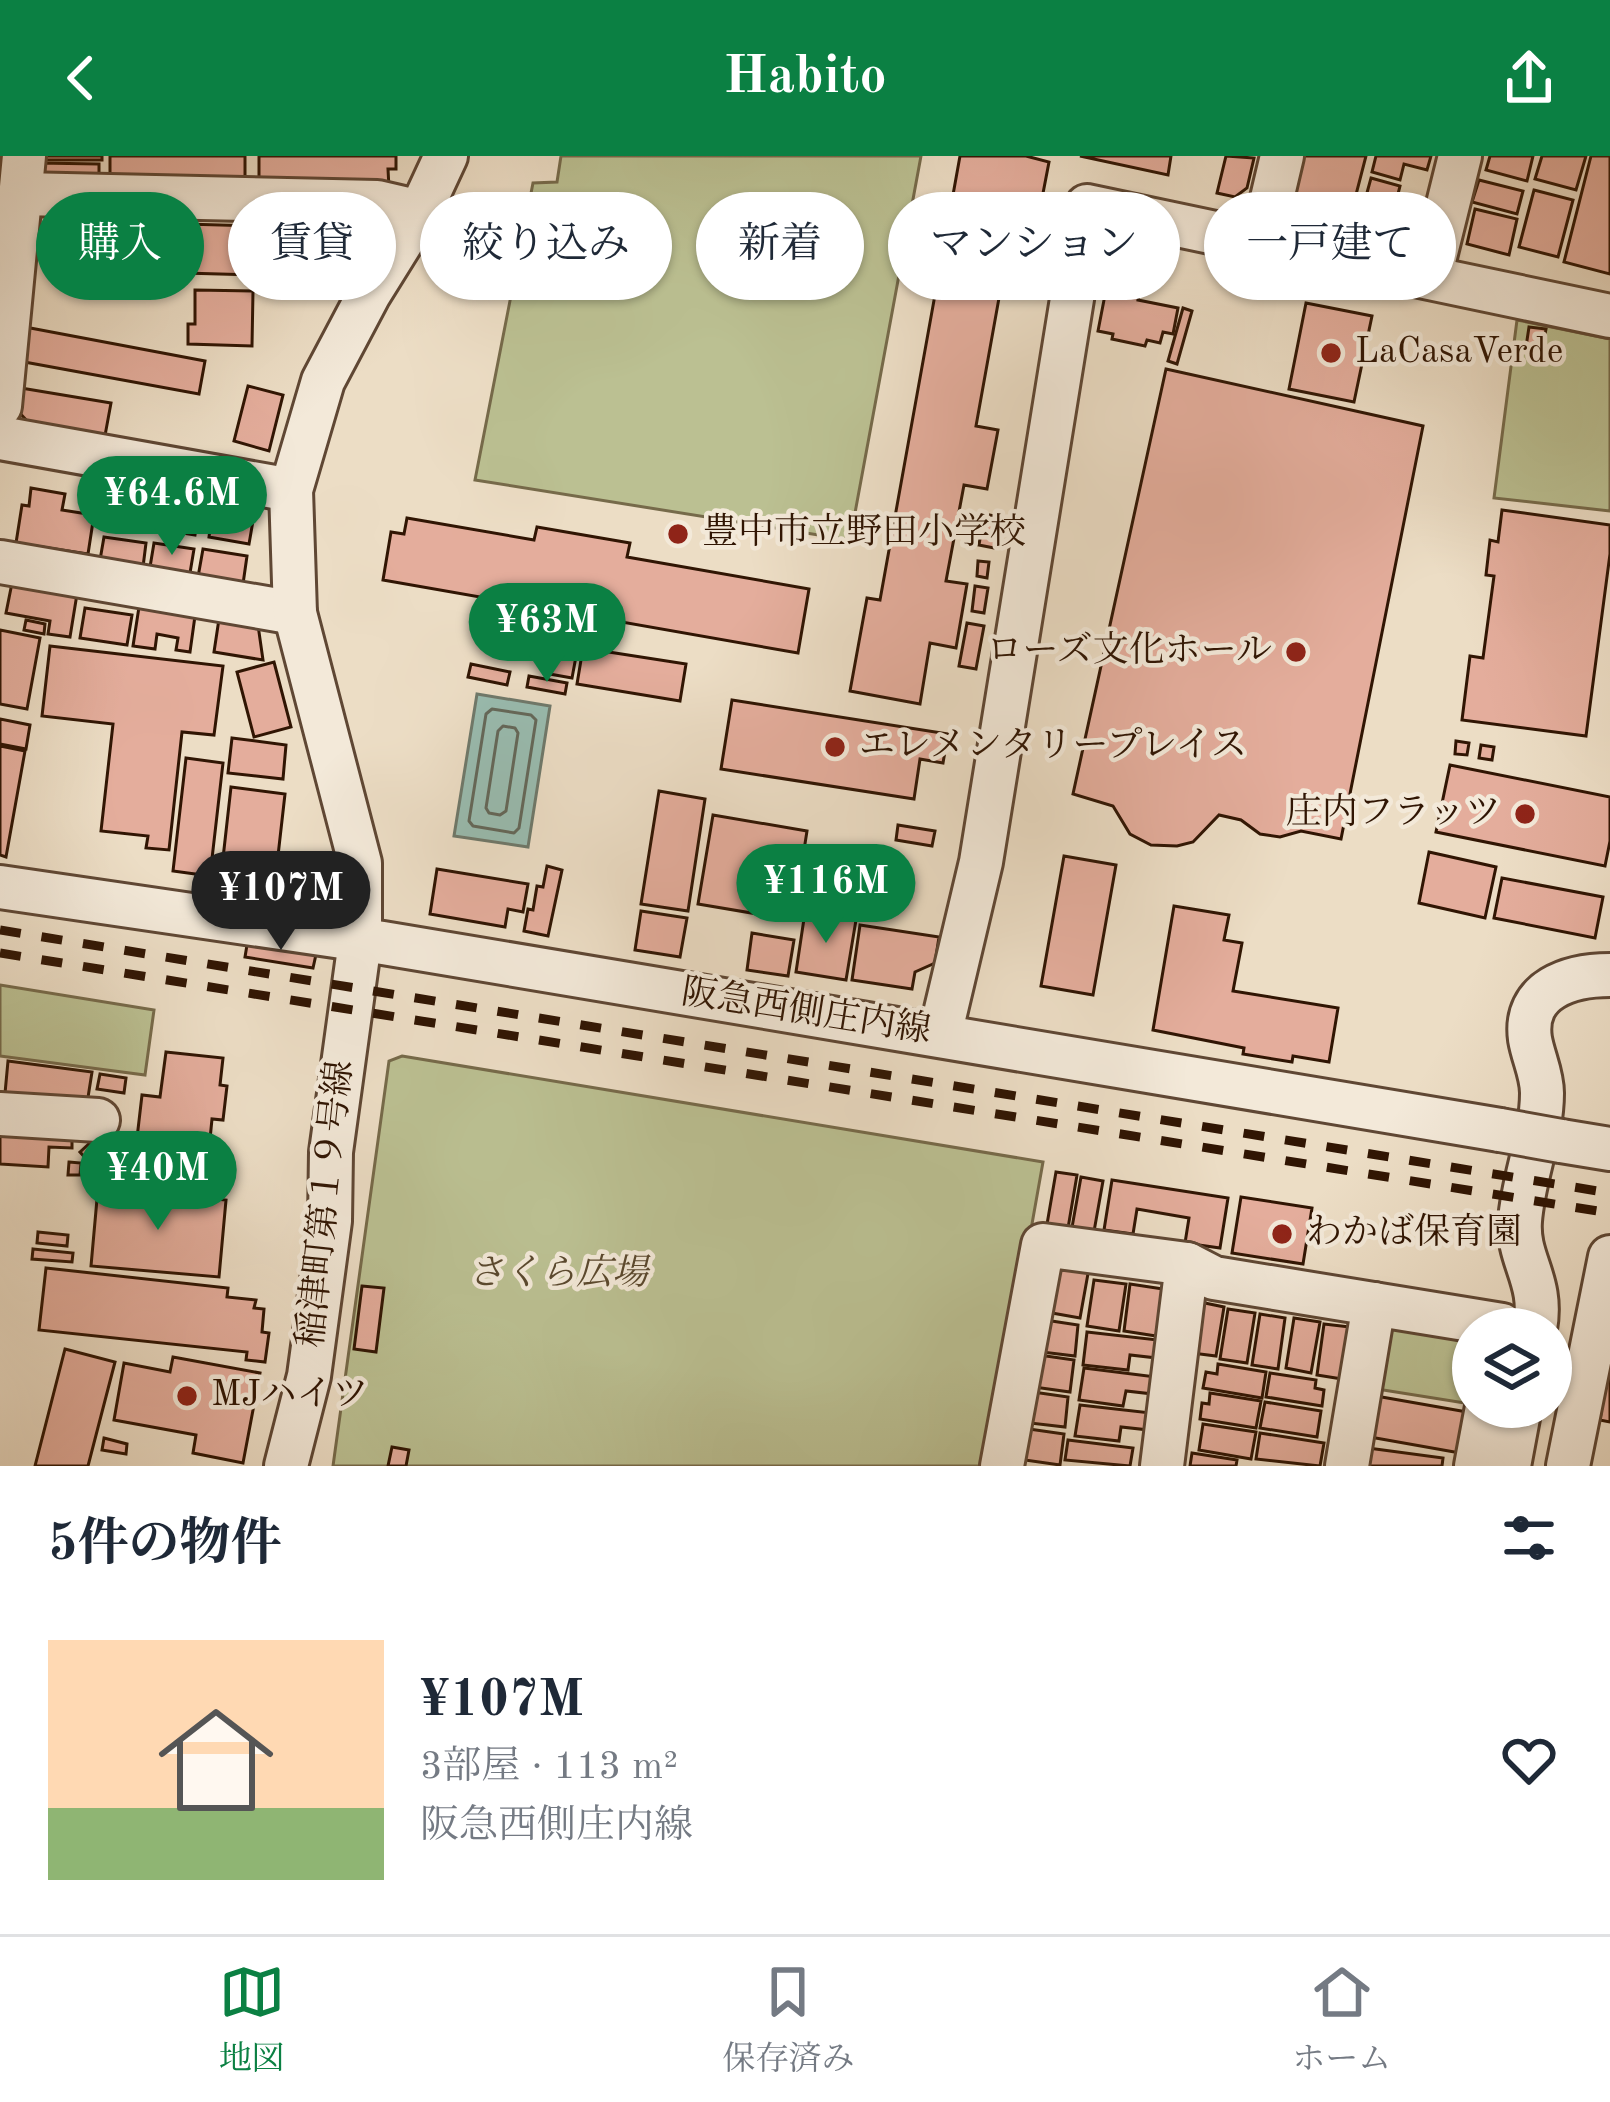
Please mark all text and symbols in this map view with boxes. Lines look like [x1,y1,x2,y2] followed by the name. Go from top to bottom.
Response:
[48,45,114,111] icon: back
[1496,45,1562,111] icon: share
[723,51,887,105] text: Habito
[36,192,204,300] chip: 購入
[228,192,396,300] chip: 賃貸
[420,192,672,300] chip: 絞り込み
[696,192,864,300] chip: 新着
[888,192,1180,300] chip: マンション
[1204,192,1456,300] chip: 一戸建て
[1355,335,1563,371] place label: LaCasaVerde
[1318,340,1344,366] marker: LaCasaVerde
[74,456,270,558] pin: ¥64.6M
[104,475,240,514] text: ¥64.6M
[702,512,1026,552] place label: 豊中市立野田小学校
[665,521,691,547] marker: 豊中市立野田小学校
[476,583,618,685] pin: ¥63M
[496,602,598,641] text: ¥63M
[987,630,1272,670] place label: ローズ文化ホール
[1283,639,1309,665] marker: ローズ文化ホール
[859,727,1247,765] place label: エレメンタリープレイス
[822,734,848,760] marker: エレメンタリープレイス
[1286,792,1501,832] place label: 庄内フラッツ
[1512,801,1538,827] marker: 庄内フラッツ
[742,844,910,946] pin: ¥116M
[197,851,365,953] pin: ¥107M
[763,863,889,902] text: ¥116M
[218,870,344,909] text: ¥107M
[679,972,934,1050] street label: 阪急西側庄内線
[290,1058,360,1349] street label: 稲津町第１９号線
[87,1131,229,1233] pin: ¥40M
[107,1150,209,1189] text: ¥40M
[1306,1212,1522,1252] place label: わかば保育園
[1269,1221,1295,1247] marker: わかば保育園
[468,1253,651,1293] park label: さくら広場
[1452,1308,1572,1428] map controls
[1452,1308,1572,1428] button: layers
[211,1377,369,1414] place label: MJハイツ
[174,1383,200,1409] marker: MJハイツ
[1496,1505,1562,1571] icon: filters
[48,1520,282,1571] text: 5件の物件
[420,1676,584,1727] text: ¥107M
[144,1688,288,1832] icon: home
[1496,1727,1562,1793] icon: heart
[420,1748,678,1787] text: 3部屋 · 113 m²
[420,1807,693,1846] text: 阪急西側庄内線
[219,1959,285,2081] tab: 地図
[722,1959,854,2081] tab: 保存済み
[1292,1959,1391,2081] tab: ホーム

